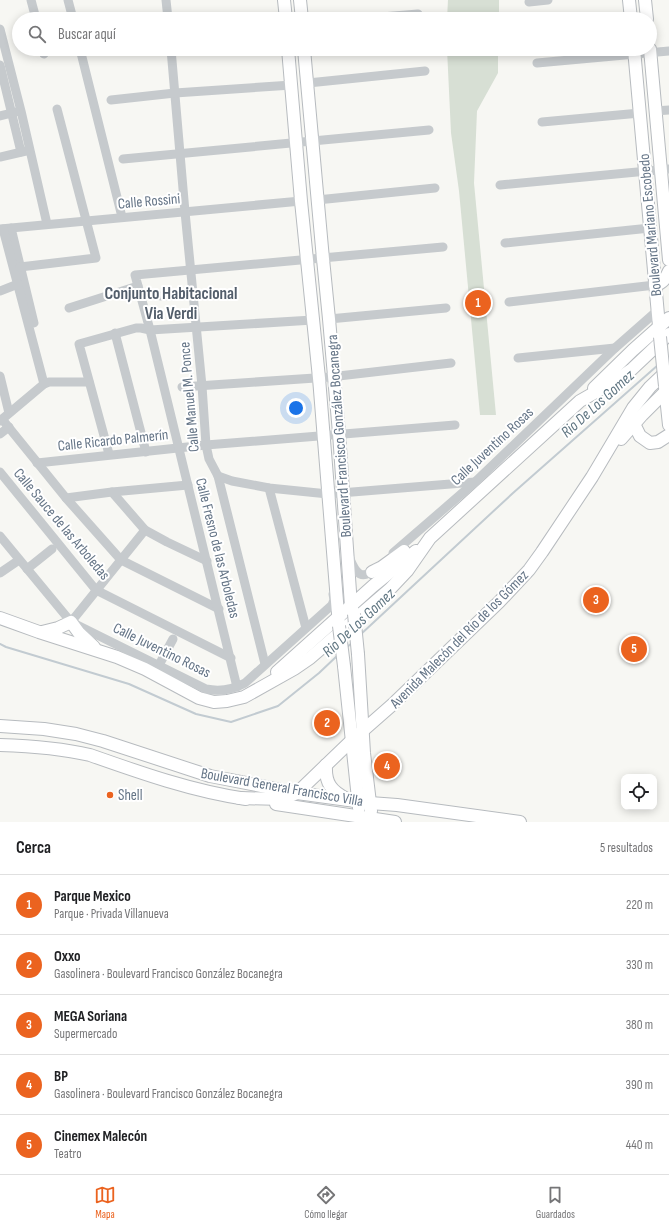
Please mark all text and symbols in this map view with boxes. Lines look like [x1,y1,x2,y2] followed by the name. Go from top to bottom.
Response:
[12,12,657,56] search box
[26,23,48,45] icon: search
[58,25,116,44] text: Buscar aquí
[635,153,666,297] street label: Boulevard Mariano Escobedo
[117,189,181,214] street label: Calle Rossini
[104,284,238,324] district label: Conjunto Habitacional Via Verdi
[465,288,491,318] pin: 1
[323,334,356,538] street label: Boulevard Francisco González Bocanegra
[175,341,204,453] street label: Calle Manuel M. Ponce
[557,365,640,442] water label: Rio De Los Gomez
[286,398,306,418] your location
[447,403,538,490] street label: Calle Juventino Rosas
[57,425,169,456] street label: Calle Ricardo Palmerín
[9,464,114,584] street label: Calle Sauce de las Arboledas
[191,476,244,620] street label: Calle Fresno de las Arboledas
[385,566,533,713] street label: Avenida Malecón del Río de los Gómez
[319,584,400,661] water label: Rio De Los Gomez
[583,585,609,615] pin: 3
[110,619,214,682] street label: Calle Juventino Rosas
[621,634,647,664] pin: 5
[314,708,340,738] pin: 2
[374,751,400,781] pin: 4
[199,764,365,811] street label: Boulevard General Francisco Villa
[621,774,657,810] map controls
[621,774,657,810] button: locate
[118,786,142,805] place label: Shell
[105,790,115,800] marker: Shell
[16,838,51,858] text: Cerca
[600,840,653,856] text: 5 resultados
[54,887,131,906] text: Parque Mexico
[26,897,32,913] text: 1
[626,897,653,913] text: 220 m
[54,906,169,922] text: Parque · Privada Villanueva
[54,947,81,966] text: Oxxo
[26,957,32,973] text: 2
[626,957,653,973] text: 330 m
[54,966,283,982] text: Gasolinera · Boulevard Francisco González Bocanegra
[54,1007,127,1026] text: MEGA Soriana
[26,1017,32,1033] text: 3
[626,1017,653,1033] text: 380 m
[54,1026,117,1042] text: Supermercado
[54,1067,68,1086] text: BP
[26,1077,32,1093] text: 4
[626,1077,653,1093] text: 390 m
[54,1086,283,1102] text: Gasolinera · Boulevard Francisco González Bocanegra
[54,1127,147,1146] text: Cinemex Malecón
[26,1137,32,1153] text: 5
[626,1137,653,1153] text: 440 m
[54,1146,82,1162] text: Teatro
[94,1184,116,1221] tab: Mapa
[304,1184,348,1221] tab: Cómo llegar
[536,1184,575,1221] tab: Guardados

